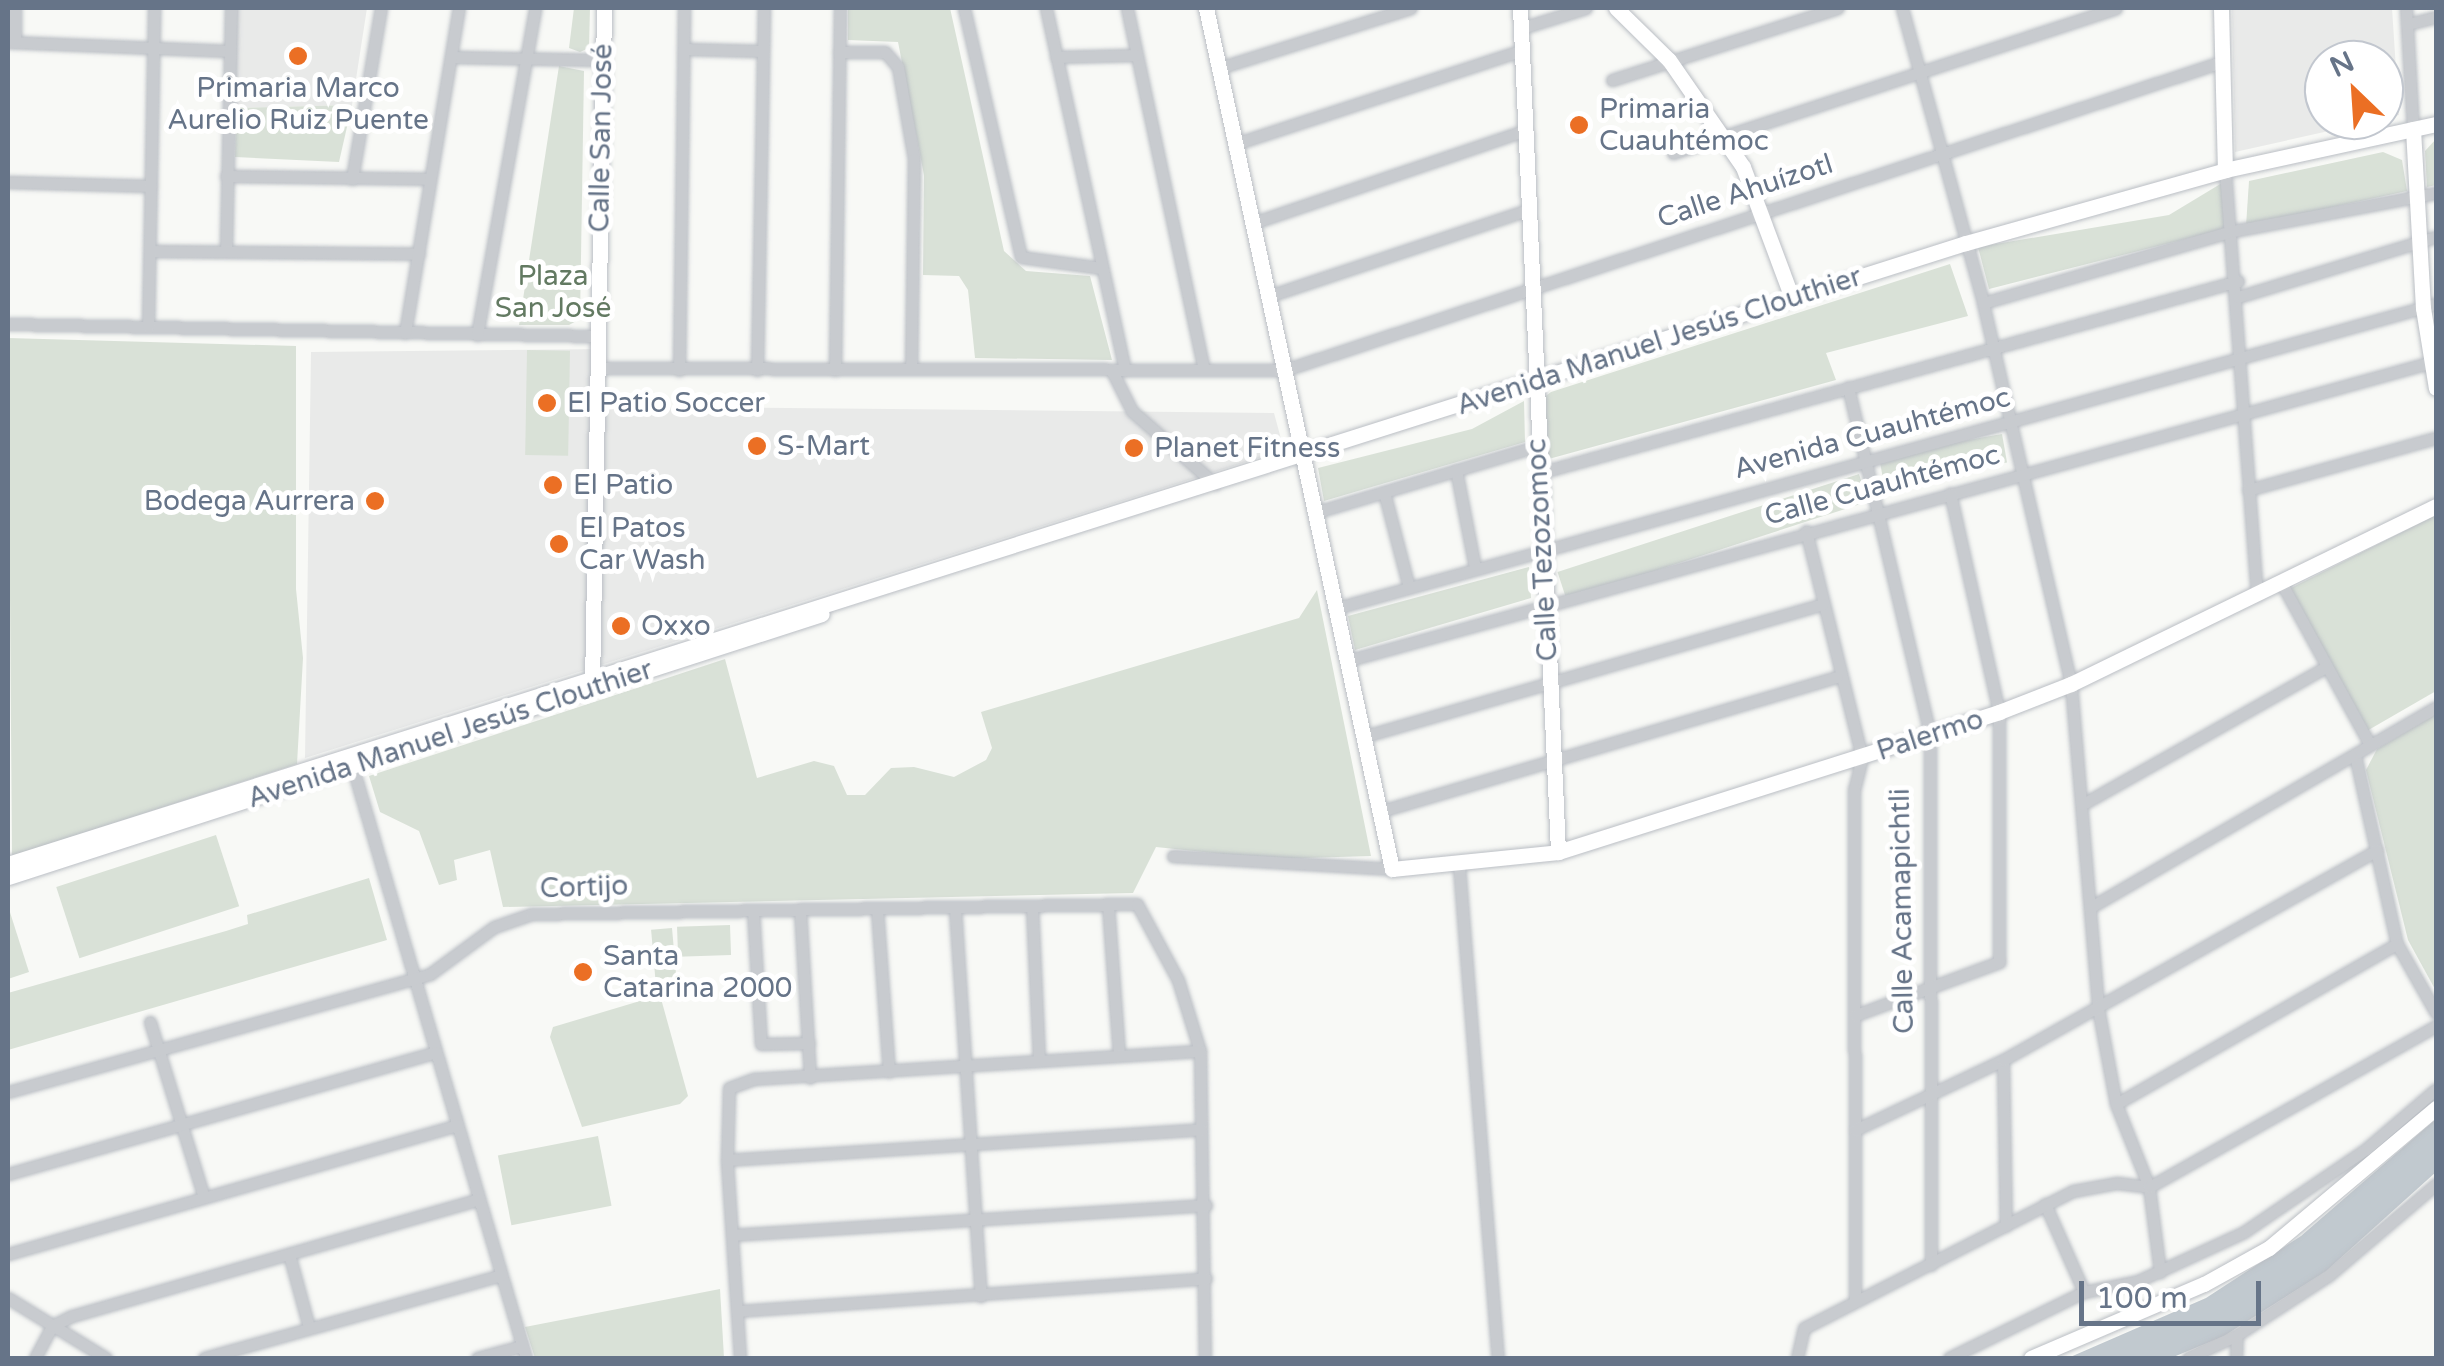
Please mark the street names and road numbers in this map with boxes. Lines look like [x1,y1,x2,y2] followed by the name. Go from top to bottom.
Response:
[583,43,619,233] street label: Calle San José
[1653,147,1837,235] street label: Calle Ahuízotl
[1452,260,1866,422] street label: Avenida Manuel Jesús Clouthier
[1730,380,2014,486] street label: Avenida Cuauhtémoc
[1761,437,2003,533] street label: Calle Cuauhtémoc
[1519,438,1565,662] street label: Calle Tezozomoc
[243,653,657,815] street label: Avenida Manuel Jesús Clouthier
[1872,702,1988,768] street label: Palermo
[1883,788,1921,1034] street label: Calle Acamapichtli
[539,869,629,905] street label: Cortijo

